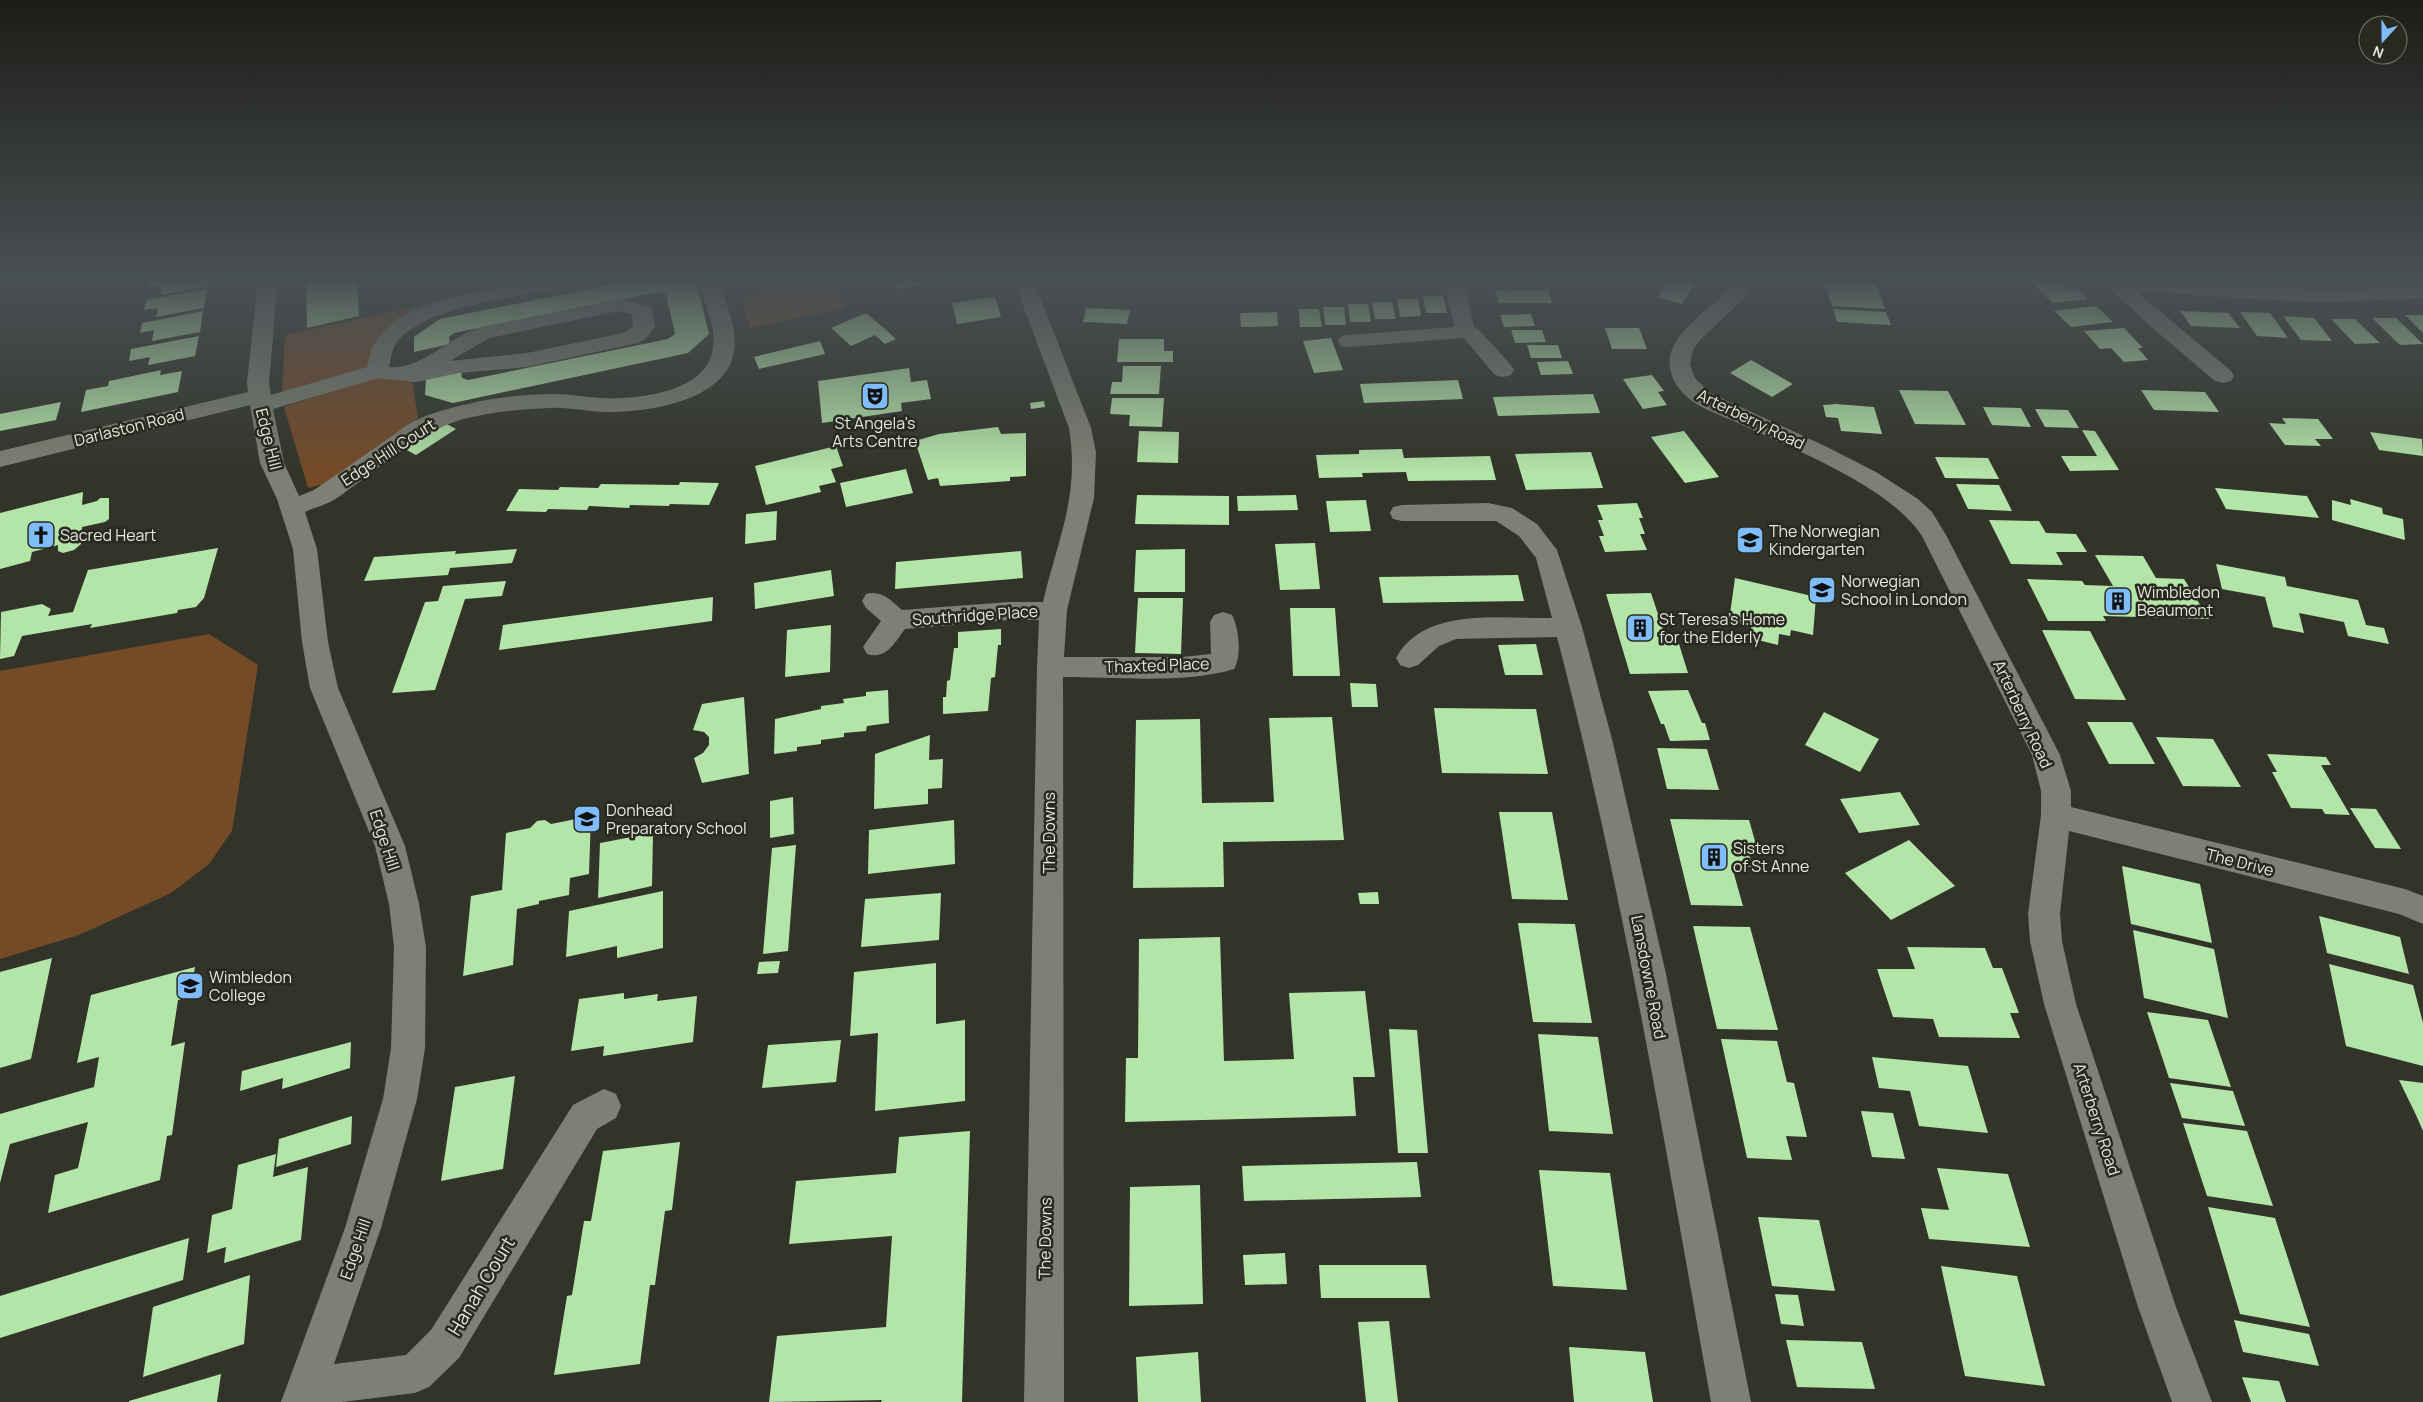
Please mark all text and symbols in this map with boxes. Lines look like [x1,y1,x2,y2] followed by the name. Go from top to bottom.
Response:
[2358,15,2408,65] north arrow
[2370,42,2386,63] text: N
[860,381,890,411] theatre icon: St Angela's Arts Centre
[1694,383,1808,455] street label: Arterberry Road
[72,403,186,451] street label: Darlaston Road
[251,406,287,472] street label: Edge Hill
[832,412,918,452] place label: St Angela's Arts Centre
[336,413,440,491] street label: Edge Hill Court
[26,520,56,550] church icon: Sacred Heart
[1769,520,1880,560] place label: The Norwegian Kindergarten
[60,524,156,546] place label: Sacred Heart
[1735,525,1765,555] school or university icon: The Norwegian Kindergarten
[1841,570,1967,610] place label: Norwegian School in London
[1807,575,1837,605] school or university icon: Norwegian School in London
[2137,581,2220,621] place label: Wimbledon Beaumont
[2103,586,2133,616] building icon: Wimbledon Beaumont
[911,600,1039,630] street label: Southridge Place
[1659,608,1785,648] place label: St Teresa's Home for the Elderly
[1625,613,1655,643] building icon: St Teresa's Home for the Elderly
[1104,652,1210,678] street label: Thaxted Place
[1988,656,2058,772] street label: Arterberry Road
[1038,792,1060,874] street label: The Downs
[606,799,747,839] place label: Donhead Preparatory School
[572,804,602,834] school or university icon: Donhead Preparatory School
[365,807,405,873] street label: Edge Hill
[1733,837,1809,877] place label: Sisters of St Anne
[1699,842,1729,872] building icon: Sisters of St Anne
[2204,843,2276,881] street label: The Drive
[1626,913,1672,1041] street label: Lansdowne Road
[209,966,292,1006] place label: Wimbledon College
[175,971,205,1001] school or university icon: Wimbledon College
[2068,1060,2126,1178] street label: Arterberry Road
[1033,1197,1057,1279] street label: The Downs
[334,1216,376,1282] street label: Edge Hill
[441,1232,521,1340] street label: Hanah Court

